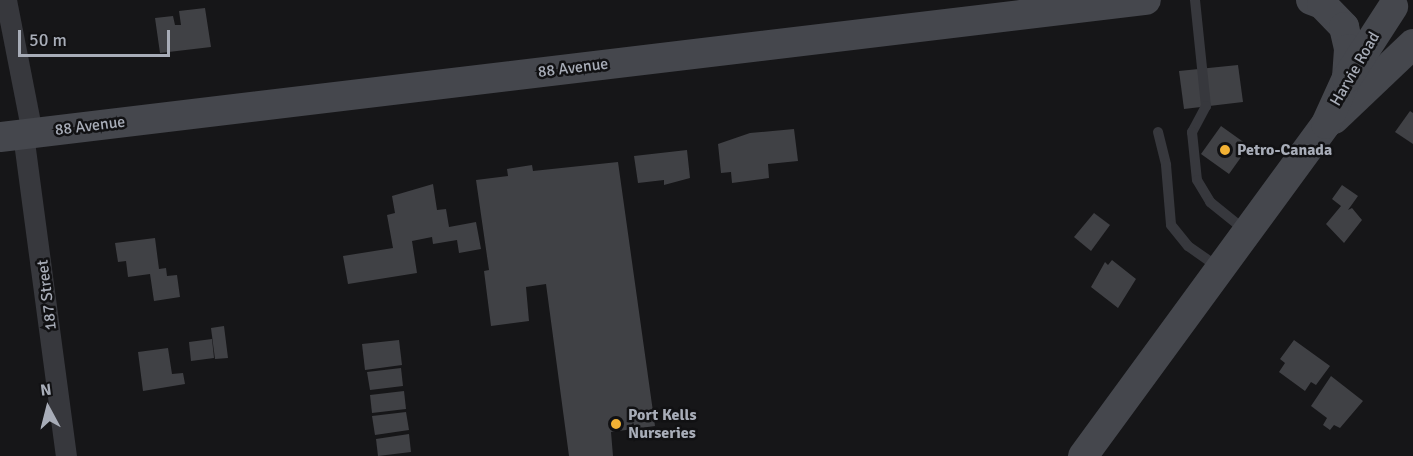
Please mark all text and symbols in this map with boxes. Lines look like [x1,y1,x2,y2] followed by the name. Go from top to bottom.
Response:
[21,18,172,56] scale bar
[1326,28,1384,110] street label: Harvie Road
[29,29,67,51] text: 50 m
[537,54,609,82] street label: 88 Avenue
[54,112,126,140] street label: 88 Avenue
[1237,140,1332,160] place label: Petro-Canada
[1218,143,1232,157] marker: Petro-Canada
[33,259,61,331] street label: 187 Street
[18,378,78,438] north arrow
[39,380,53,401] text: N
[628,405,697,443] place label: Port Kells Nurseries
[609,417,623,431] marker: Port Kells Nurseries

